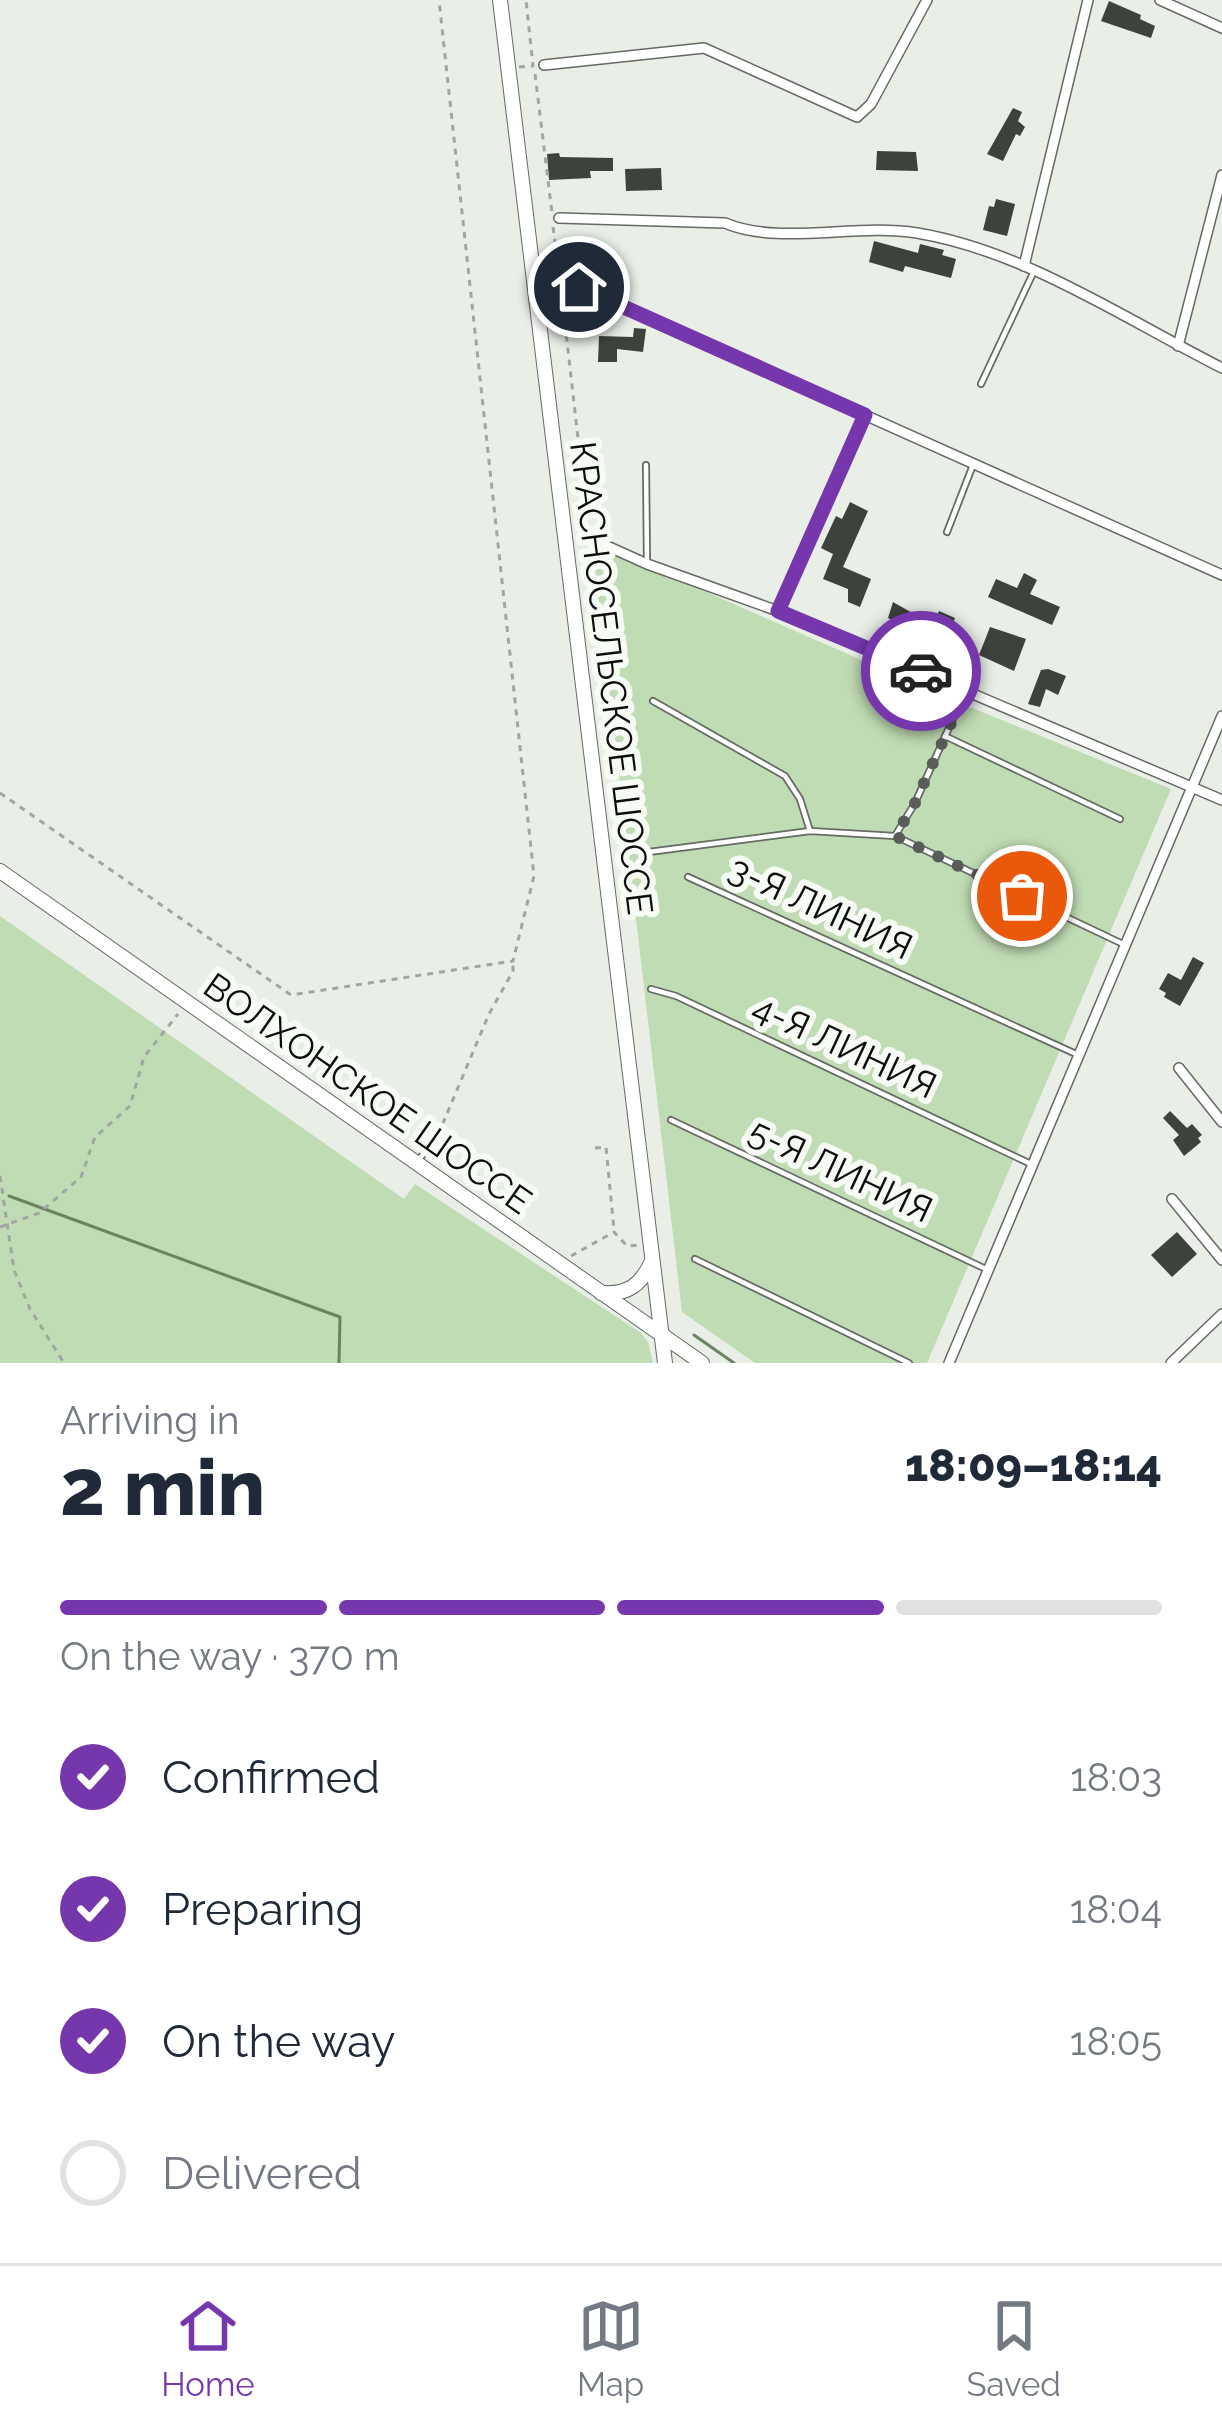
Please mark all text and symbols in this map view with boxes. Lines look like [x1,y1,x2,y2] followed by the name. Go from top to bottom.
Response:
[528,236,630,338] pin
[546,254,612,320] icon: home
[562,439,662,917] street label: КРАСНОСЕЛЬСКОЕ ШОССЕ
[861,611,981,731] courier
[888,638,954,704] icon: car
[971,845,1073,947] pin
[723,846,919,968] street label: 3-Я ЛИНИЯ
[989,863,1055,929] icon: bag
[196,964,540,1222] street label: ВОЛХОНСКОЕ ШОССЕ
[747,985,943,1107] street label: 4-Я ЛИНИЯ
[743,1109,939,1231] street label: 5-Я ЛИНИЯ
[60,1397,240,1443] text: Arriving in
[905,1439,1162,1492] text: 18:09–18:14
[60,1442,265,1533] text: 2 min
[60,1633,400,1679] text: On the way · 370 m
[60,1744,126,1810] icon: check
[162,1751,380,1804] text: Confirmed
[1070,1754,1162,1800] text: 18:03
[60,1876,126,1942] icon: check
[162,1883,363,1936] text: Preparing
[1070,1886,1162,1932] text: 18:04
[60,2008,126,2074] icon: check
[162,2015,396,2068] text: On the way
[1070,2018,1162,2064] text: 18:05
[162,2147,362,2200] text: Delivered
[161,2293,255,2404] tab: Home
[577,2293,644,2404] tab: Map
[966,2293,1061,2404] tab: Saved

